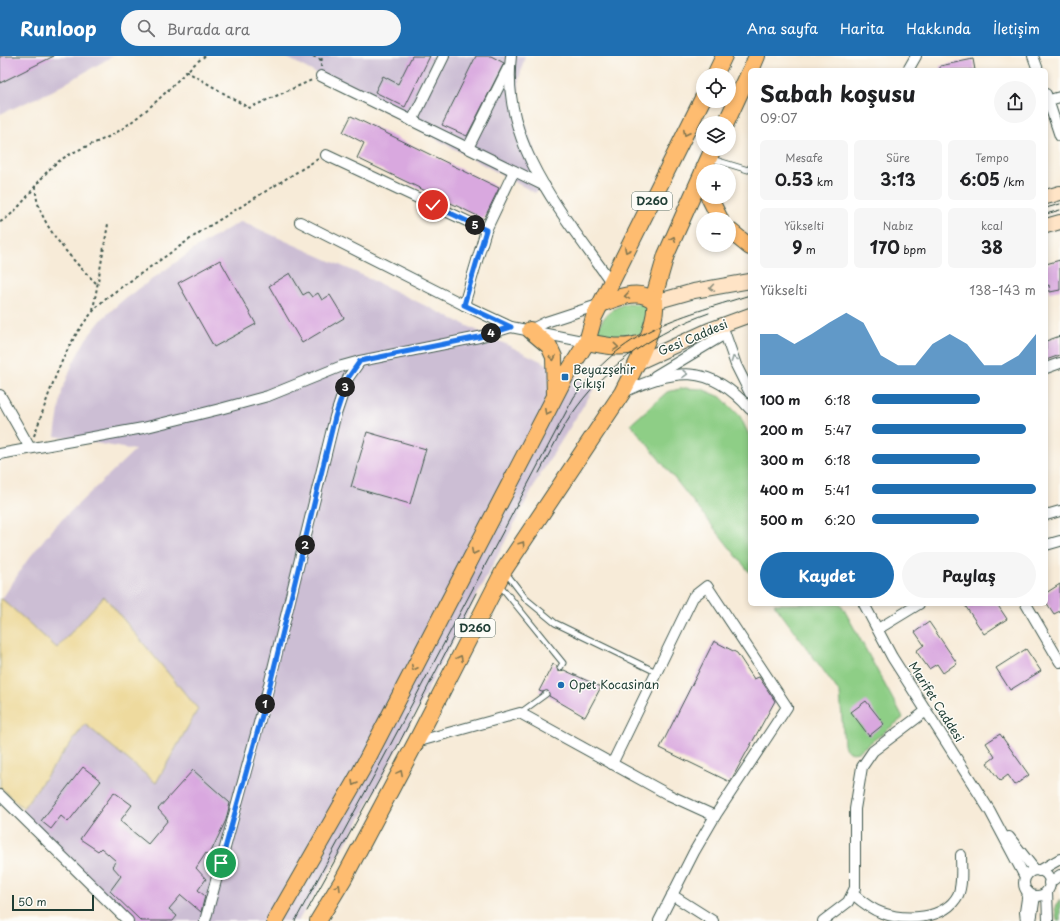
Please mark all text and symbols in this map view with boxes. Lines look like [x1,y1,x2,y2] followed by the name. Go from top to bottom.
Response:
[121,10,401,46] search box
[20,14,97,42] text: Runloop
[135,17,157,39] icon: search
[167,17,250,40] text: Burada ara
[747,18,818,39] text: Ana sayfa
[840,18,884,39] text: Harita
[906,18,971,39] text: Hakkında
[993,18,1040,39] text: İletişim
[696,68,736,252] map controls
[696,68,736,108] button: locate
[760,76,916,109] text: Sabah koşusu
[994,81,1036,123] button: share
[760,108,797,127] text: 09:07
[696,116,736,156] button: layers
[683,129,690,137] one-way arrow
[785,149,823,166] text: Mesafe
[886,149,910,166] text: Süre
[975,149,1009,166] text: Tempo
[696,164,736,204] button: +
[775,166,813,192] text: 0.53
[880,166,916,192] text: 3:13
[959,166,1000,192] text: 6:05
[813,173,833,190] text: km
[1000,173,1025,190] text: /km
[416,188,450,222] pin
[632,192,672,210] road number: D260
[422,194,444,216] icon: check
[696,212,736,252] button: −
[465,215,485,235] pin: 5
[471,216,479,233] text: 5
[784,217,824,234] text: Yükselti
[883,217,913,234] text: Nabız
[981,217,1003,234] text: kcal
[792,234,802,260] text: 9
[870,234,900,260] text: 170
[981,234,1003,260] text: 38
[668,236,676,244] one-way arrow
[802,241,816,258] text: m
[900,241,926,258] text: bpm
[625,245,632,253] one-way arrow
[760,280,808,299] text: Yükselti
[969,280,1036,299] text: 138–143 m
[709,283,715,292] one-way arrow
[624,291,630,300] one-way arrow
[655,314,730,360] street label: Gesi Caddesi
[481,323,501,343] pin: 4
[487,324,495,341] text: 4
[613,342,619,351] one-way arrow
[548,355,556,361] one-way arrow
[731,356,739,363] one-way arrow
[573,360,636,392] place label: Beyazşehir Çıkışı
[682,370,688,378] one-way arrow
[560,372,570,382] marker: Beyazşehir Çıkışı
[335,377,355,397] pin: 3
[341,378,349,395] text: 3
[760,390,801,409] text: 100 m
[824,390,851,409] text: 6:18
[544,408,551,415] one-way arrow
[760,420,804,439] text: 200 m
[824,420,851,439] text: 5:47
[760,450,804,469] text: 300 m
[824,450,851,469] text: 6:18
[760,480,804,499] text: 400 m
[824,480,850,499] text: 5:41
[760,510,803,529] text: 500 m
[824,510,855,529] text: 6:20
[295,535,315,555] pin: 2
[301,536,309,553] text: 2
[517,541,525,548] one-way arrow
[471,548,479,556] one-way arrow
[760,552,894,598] button: Kaydet
[902,552,1036,598] button: Paylaş
[455,619,495,637] road number: D260
[455,654,462,662] one-way arrow
[905,658,969,745] street label: Marifet Caddesi
[411,664,419,671] one-way arrow
[569,675,659,693] place label: Opet Kocasinan
[556,680,566,690] marker: Opet Kocasinan
[255,694,275,714] pin: 1
[262,695,268,712] text: 1
[395,770,403,777] one-way arrow
[352,779,359,786] one-way arrow
[204,846,238,880] pin
[210,852,232,874] icon: arrive
[333,884,340,891] one-way arrow
[12,893,94,912] scale bar
[18,893,47,910] text: 50 m

